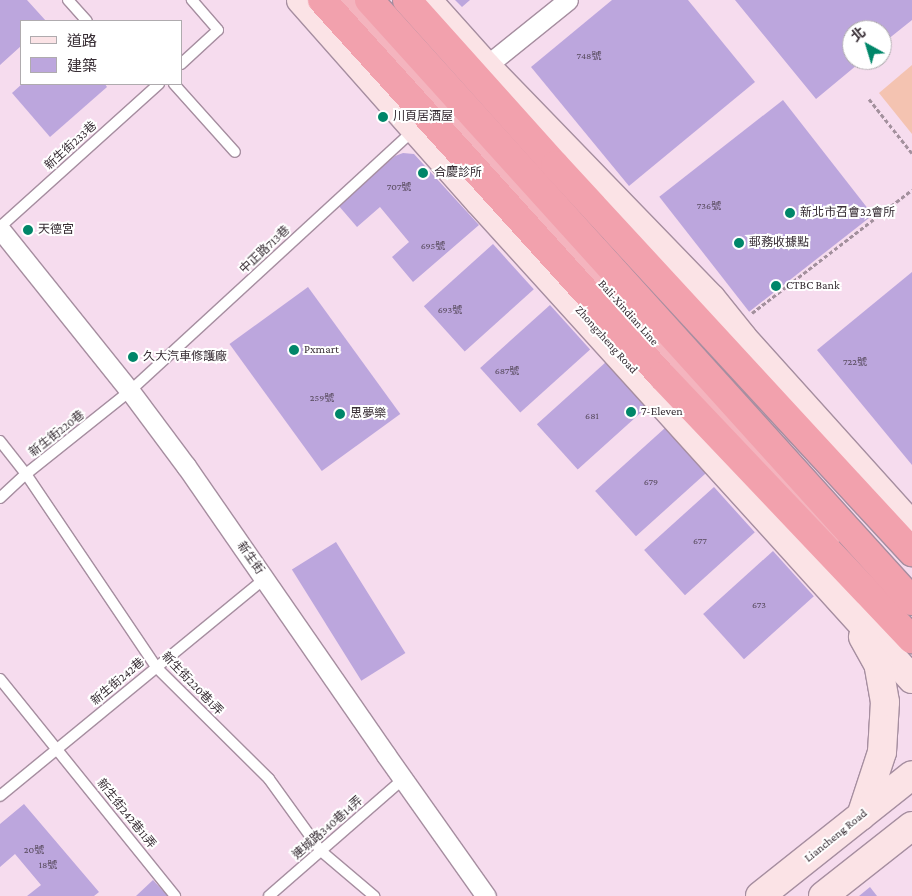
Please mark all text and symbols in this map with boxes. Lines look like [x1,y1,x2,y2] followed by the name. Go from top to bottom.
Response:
[20,20,182,85] legend
[842,20,892,70] north arrow
[848,23,869,45] text: 北
[67,33,97,49] text: 道路
[577,50,601,62] house number: 748號
[67,58,97,74] text: 建築
[393,110,453,124] place label: 川頁居酒屋
[377,111,389,123] marker: 川頁居酒屋
[42,119,100,173] street label: 新生街233巷
[416,166,430,180] marker: 合慶診所
[434,166,482,180] place label: 合慶診所
[387,181,411,193] house number: 707號
[697,200,721,212] house number: 736號
[800,206,895,220] place label: 新北市召會32會所
[784,207,796,219] marker: 新北市召會32會所
[38,223,74,237] place label: 天德宮
[237,223,293,277] street label: 中正路713巷
[22,224,34,236] marker: 天德宮
[749,236,809,250] place label: 郵務收據點
[733,237,745,249] marker: 郵務收據點
[421,240,445,252] house number: 695號
[595,277,661,349] street label: Bali-Xindian Line
[786,279,840,293] place label: CTBC Bank
[770,280,782,292] marker: CTBC Bank
[572,303,640,377] street label: Zhongzheng Road
[438,304,462,316] house number: 693號
[304,343,339,357] place label: Pxmart
[288,344,300,356] marker: Pxmart
[143,350,227,364] place label: 久大汽車修護廠
[127,351,139,363] marker: 久大汽車修護廠
[843,356,867,368] house number: 722號
[495,365,519,377] house number: 687號
[310,392,334,404] house number: 259號
[641,405,683,419] place label: 7-Eleven
[625,406,637,418] marker: 7-Eleven
[350,407,386,421] place label: 思夢樂
[26,408,88,460] street label: 新生街220巷
[334,408,346,420] marker: 思夢樂
[585,410,599,422] house number: 681
[644,476,658,488] house number: 679
[693,535,707,547] house number: 677
[234,539,266,577] street label: 新生街
[752,599,766,611] house number: 673
[158,649,226,719] street label: 新生街220巷1弄
[88,655,148,709] street label: 新生街242巷
[94,776,158,852] street label: 新生街242巷11弄
[290,793,366,863] street label: 連城路340巷14弄
[802,806,870,866] street label: Liancheng Road
[24,844,44,856] house number: 20號
[39,859,57,871] house number: 18號

